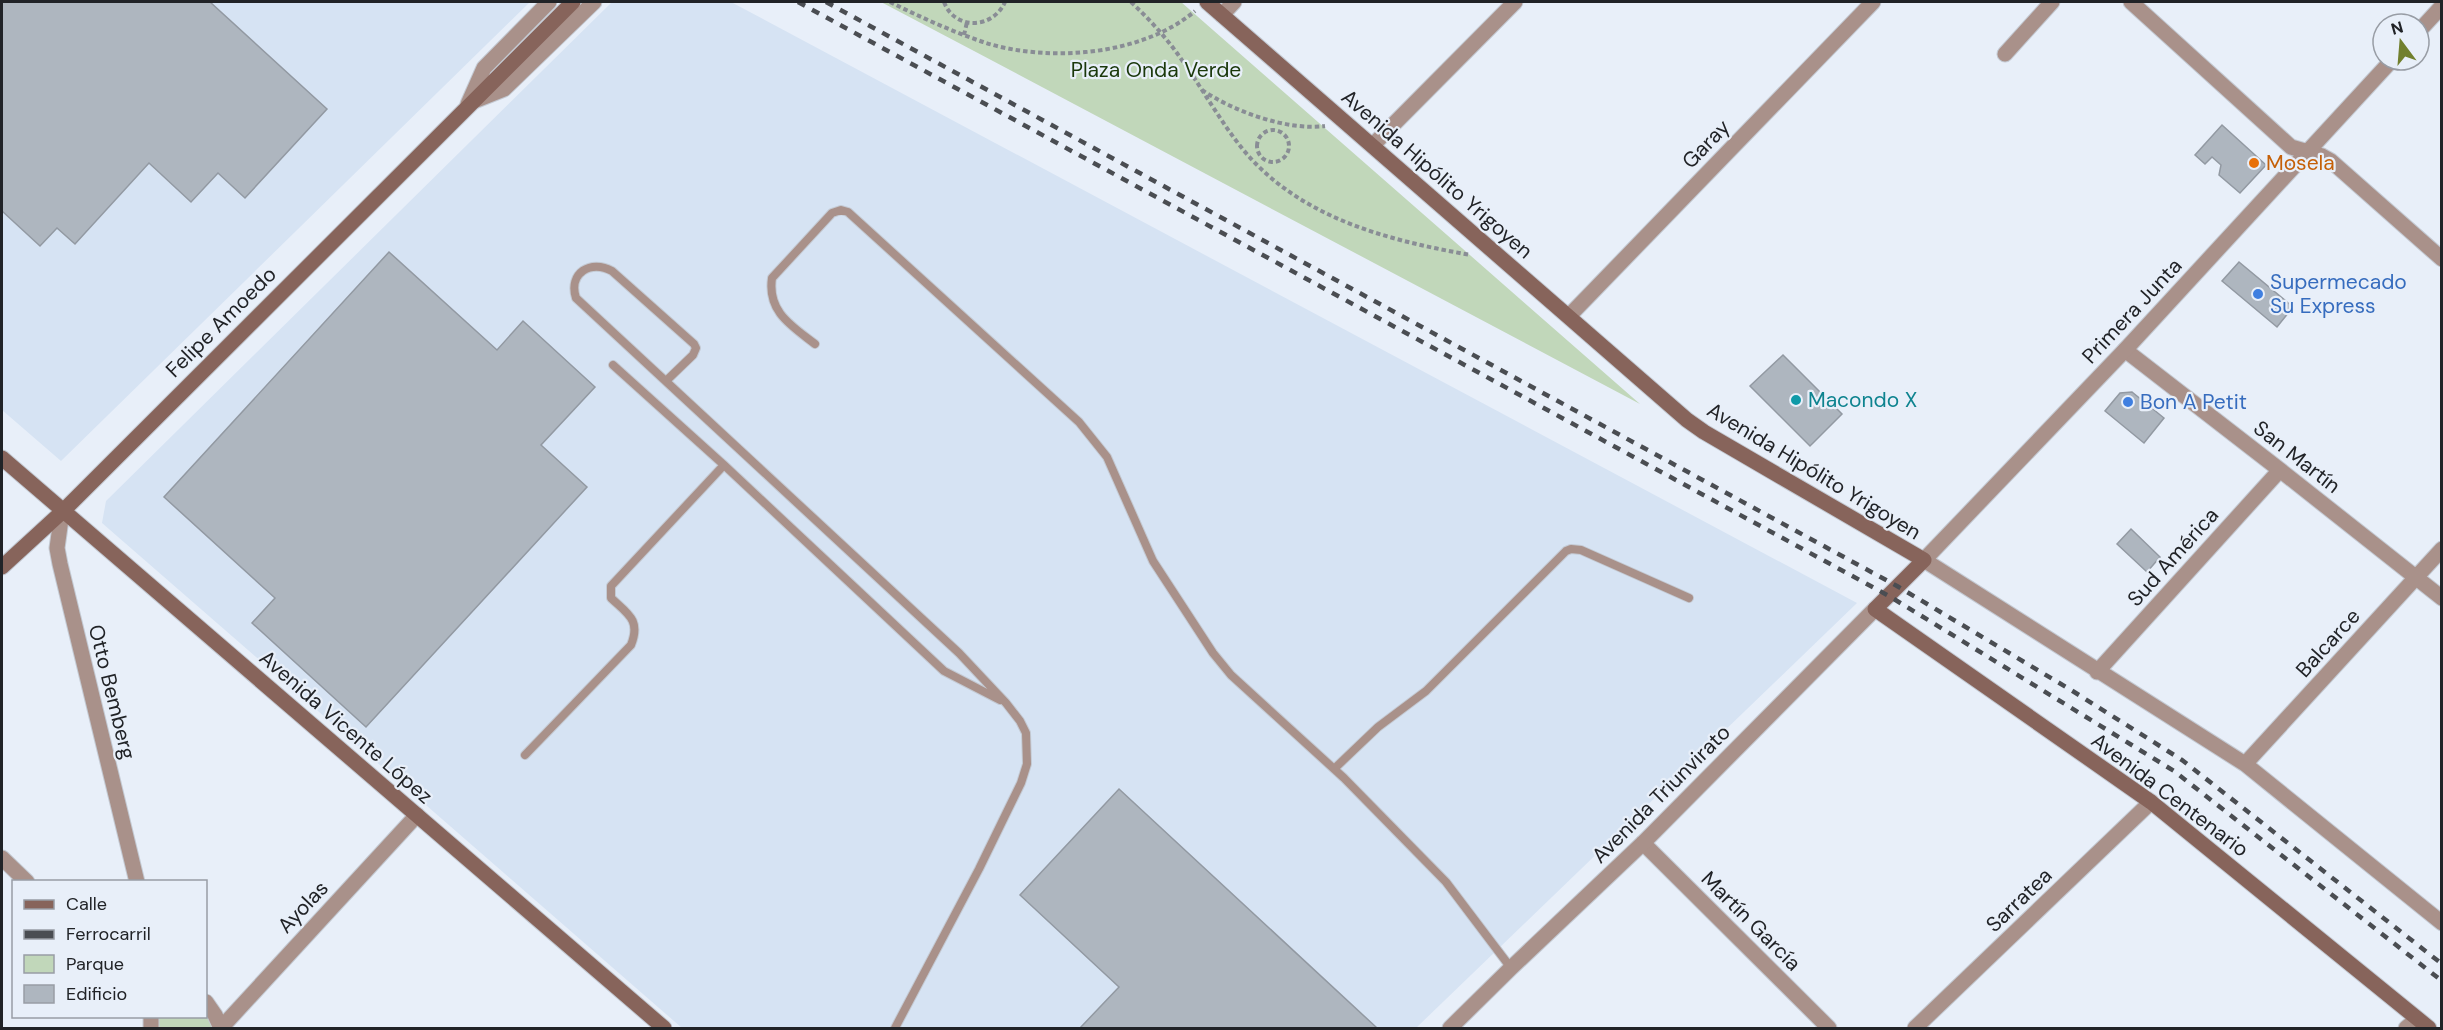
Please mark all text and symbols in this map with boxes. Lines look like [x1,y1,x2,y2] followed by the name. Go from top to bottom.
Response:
[2371,12,2431,72] north arrow
[2388,16,2406,40] text: N
[1071,56,1241,84] park label: Plaza Onda Verde
[1335,83,1539,265] street label: Avenida Hipólito Yrigoyen
[1676,113,1736,175] street label: Garay
[2266,149,2335,177] place label: Mosela
[2247,156,2261,170] marker: Mosela
[2076,252,2188,370] street label: Primera Junta
[160,261,282,383] street label: Felipe Amoedo
[2270,268,2407,320] place label: Supermecado Su Express
[2251,287,2265,301] marker: Supermecado Su Express
[1808,386,1917,414] place label: Macondo X
[2140,388,2247,416] place label: Bon A Petit
[1789,393,1803,407] marker: Macondo X
[2121,395,2135,409] marker: Bon A Petit
[1702,396,1926,546] street label: Avenida Hipólito Yrigoyen
[2248,414,2346,500] street label: San Martín
[2121,502,2225,612] street label: Sud América
[2290,603,2366,683] street label: Balcarce
[82,622,142,763] street label: Otto Bemberg
[253,644,439,810] street label: Avenida Vicente López
[1586,719,1736,869] street label: Avenida Triunvirato
[2086,727,2254,863] street label: Avenida Centenario
[1980,862,2058,938] street label: Sarratea
[1695,865,1807,977] street label: Martín García
[271,875,335,939] street label: Ayolas
[12,880,207,1018] legend
[66,892,107,916] text: Calle
[66,922,151,946] text: Ferrocarril
[66,952,124,976] text: Parque
[66,982,127,1006] text: Edificio

